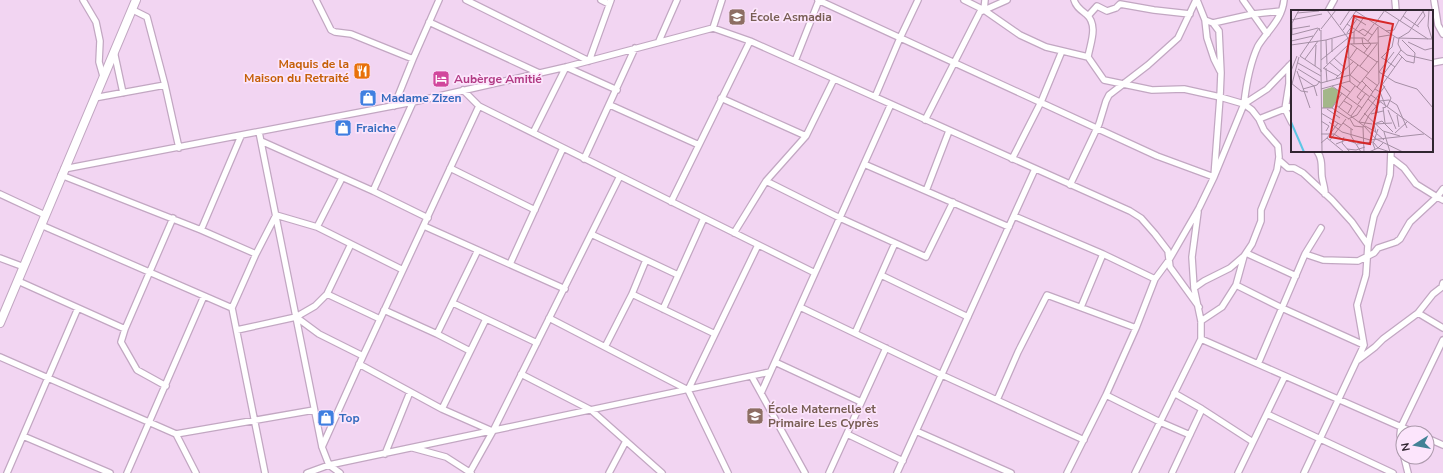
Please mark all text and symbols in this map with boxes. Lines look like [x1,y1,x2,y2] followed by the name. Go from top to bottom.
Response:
[727,7,747,27] school or university icon: École Asmadia
[750,9,832,25] place label: École Asmadia
[1291,10,1433,152] inset map
[244,56,349,86] place label: Maquis de la Maison du Retraité
[352,61,372,81] restaurant icon: Maquis de la Maison du Retraité
[431,69,451,89] hotel icon: Aubèrge Amitié
[454,71,542,87] place label: Aubèrge Amitié
[358,88,378,108] shop icon: Madame Zizen
[381,90,461,106] place label: Madame Zizen
[333,118,353,138] shop icon: Fraiche
[356,120,397,136] place label: Fraiche
[768,401,879,431] place label: École Maternelle et Primaire Les Cyprès
[745,406,765,426] school or university icon: École Maternelle et Primaire Les Cyprès
[316,408,336,428] shop icon: Top
[339,410,360,426] place label: Top
[1395,425,1435,465] north arrow
[1398,441,1414,452] text: N

